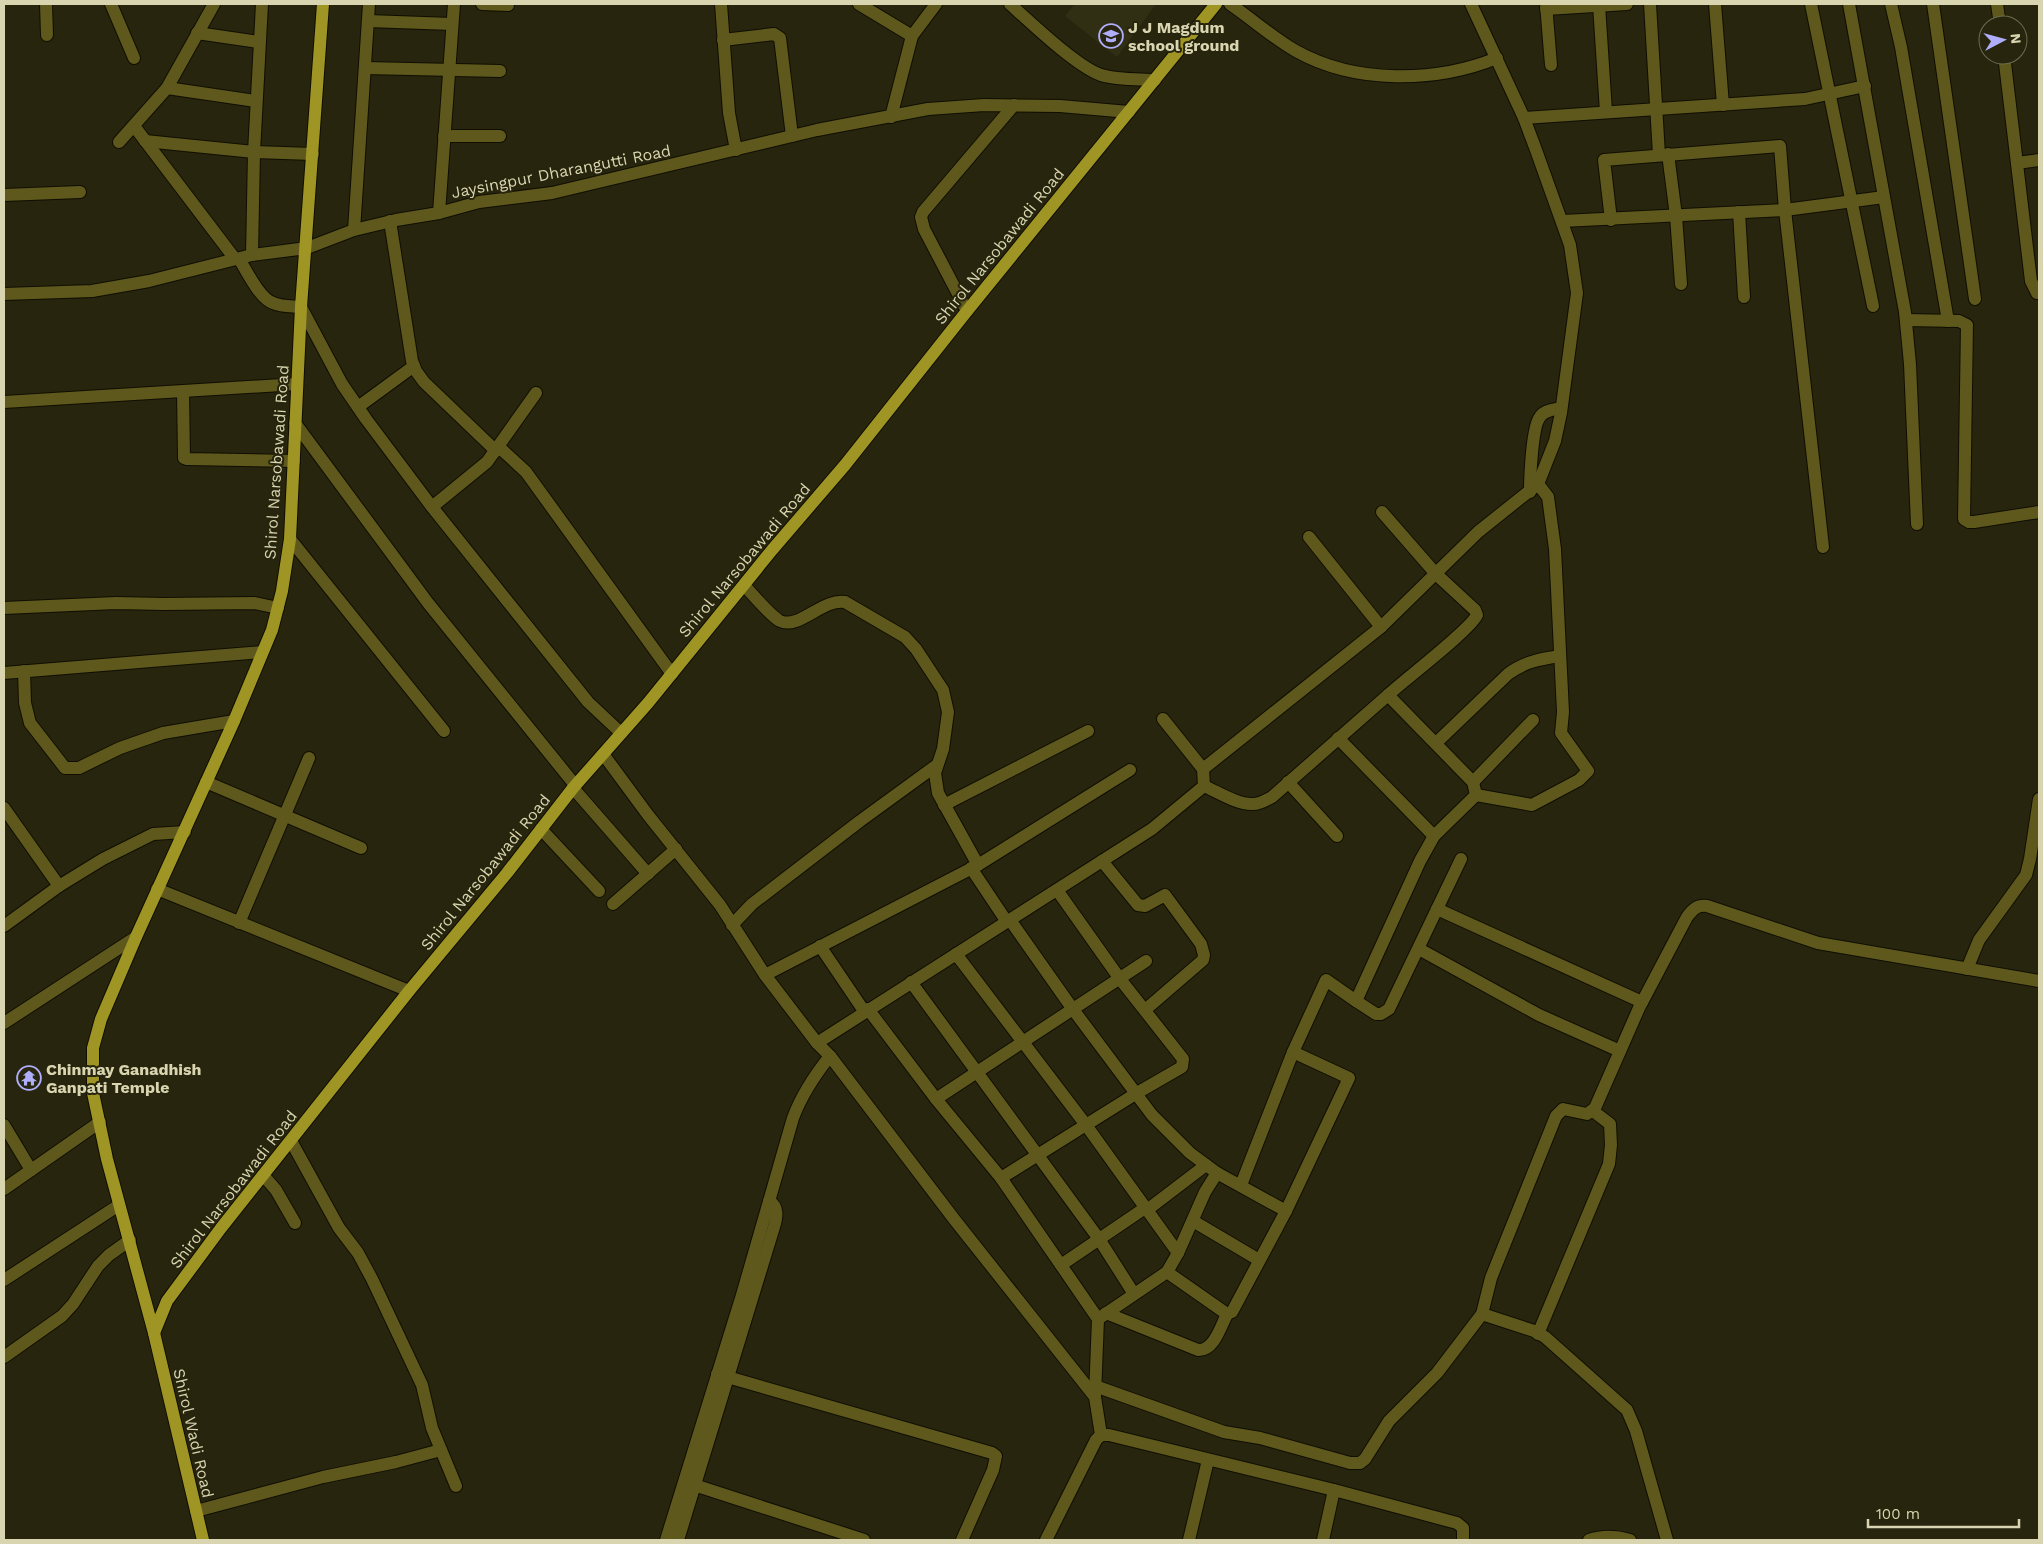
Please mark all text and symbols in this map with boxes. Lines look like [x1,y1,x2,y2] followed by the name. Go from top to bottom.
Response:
[1978,15,2028,65] north arrow
[1128,18,1239,55] place label: J J Magdum school ground
[1098,23,1124,49] school or university icon: J J Magdum school ground
[2007,33,2024,45] text: N
[450,141,672,202] street label: Jaysingpur Dharangutti Road
[931,165,1068,328] street label: Shirol Narsobawadi Road
[260,364,293,560] street label: Shirol Narsobawadi Road
[674,480,814,641] street label: Shirol Narsobawadi Road
[417,791,554,954] street label: Shirol Narsobawadi Road
[46,1060,201,1097] place label: Chinmay Ganadhish Ganpati Temple
[16,1065,42,1091] temple icon: Chinmay Ganadhish Ganpati Temple
[166,1107,301,1272] street label: Shirol Narsobawadi Road
[169,1367,218,1500] street label: Shirol Wadi Road
[1868,1496,2019,1528] scale bar
[1876,1505,1920,1523] text: 100 m

